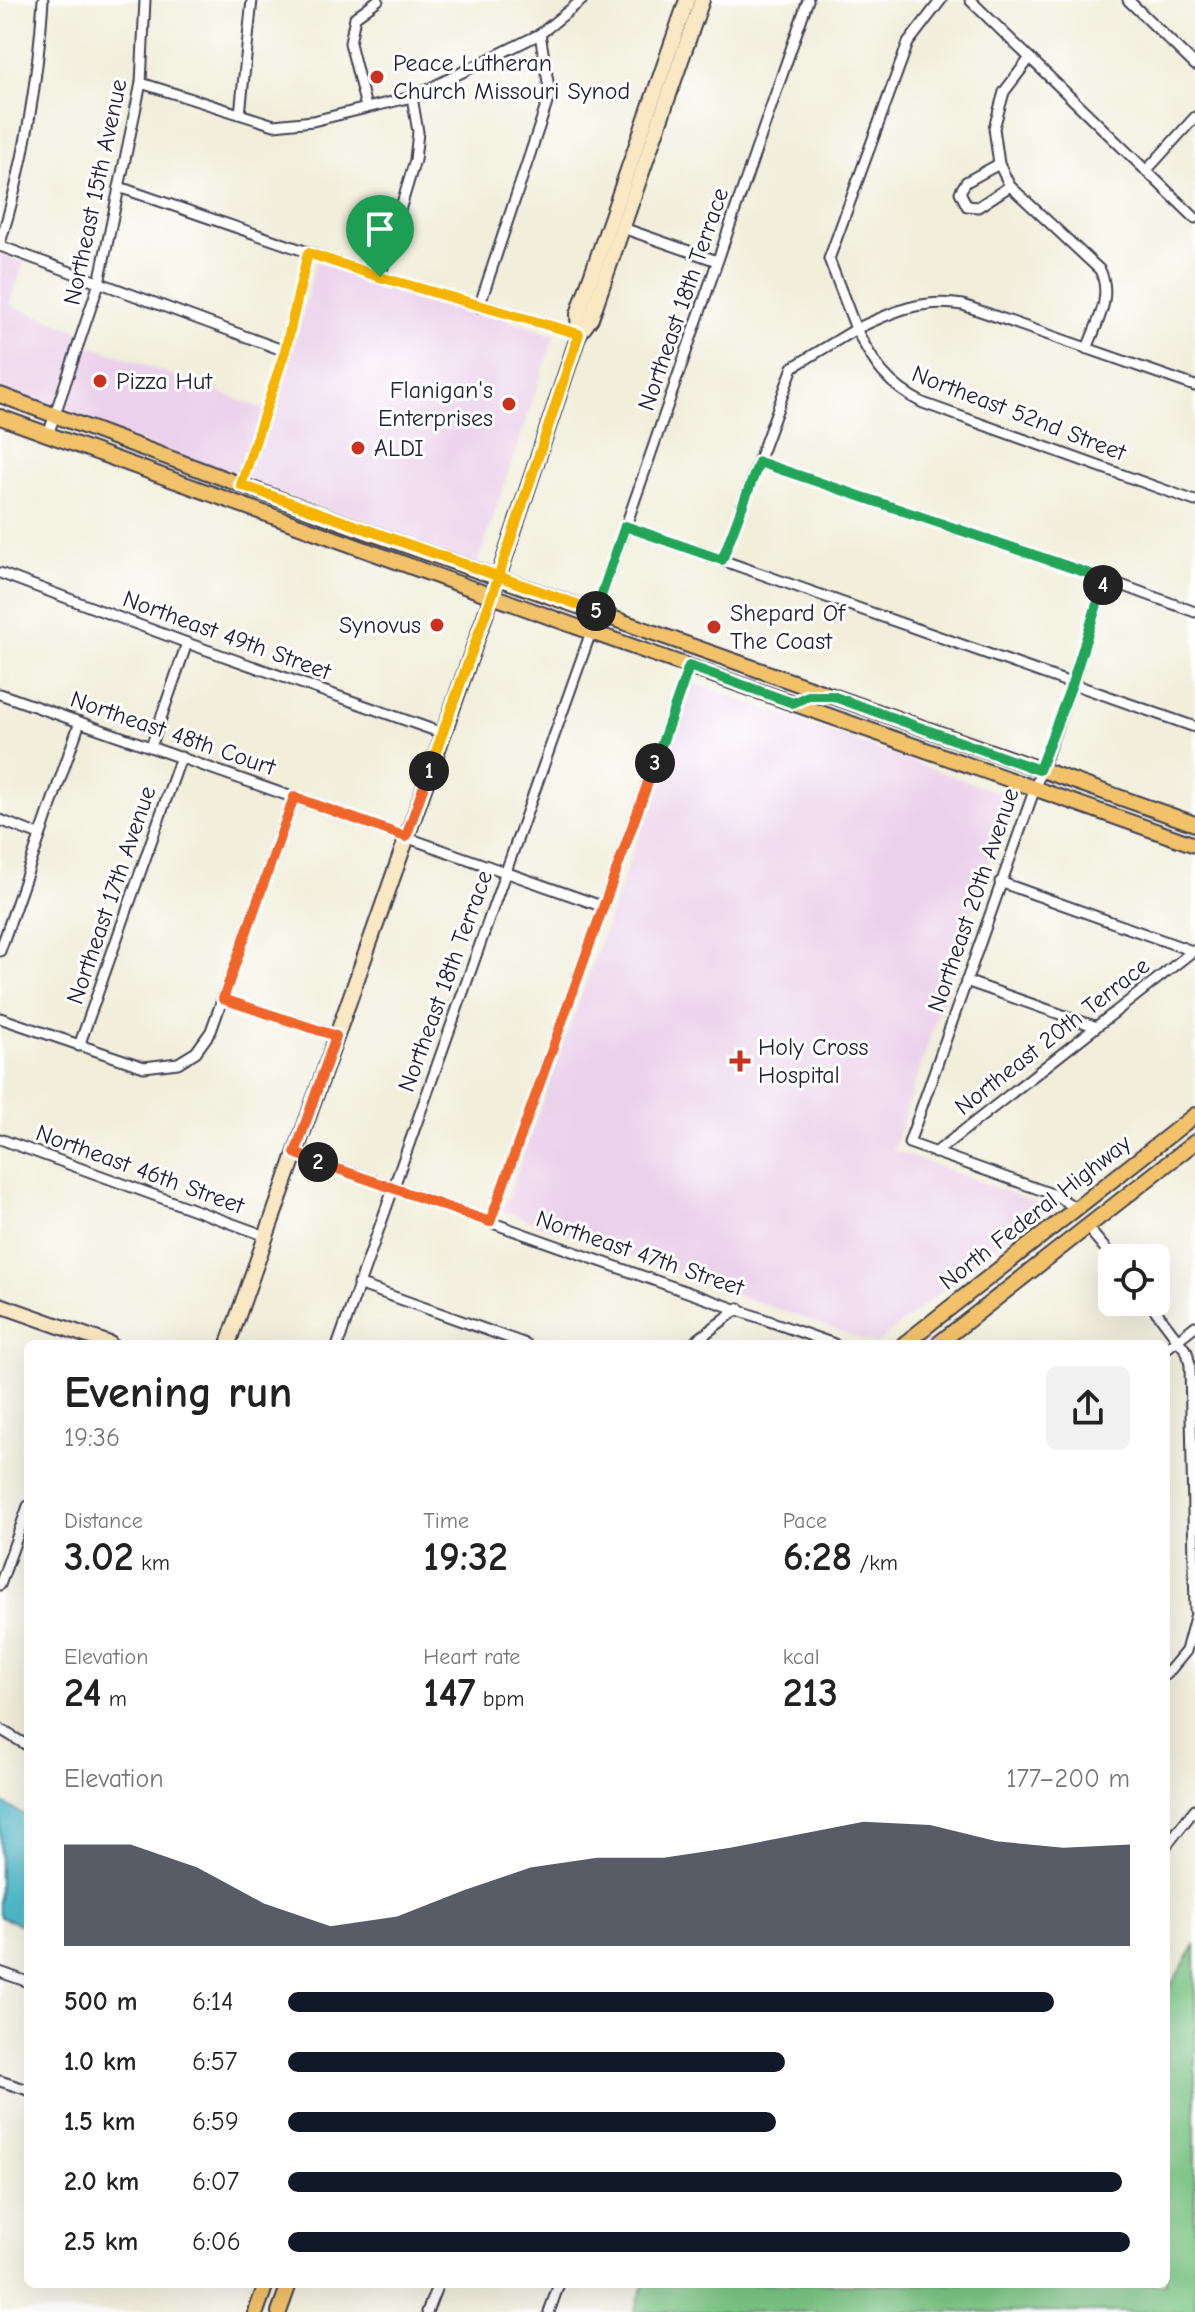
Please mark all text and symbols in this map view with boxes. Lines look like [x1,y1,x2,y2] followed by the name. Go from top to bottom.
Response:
[393,49,630,105] place label: Peace Lutheran Church Missouri Synod
[368,68,386,86] marker: Peace Lutheran Church Missouri Synod
[57,76,133,308] street label: Northeast 15th Avenue
[632,184,734,414] street label: Northeast 18th Terrace
[346,195,414,277] pin
[358,207,402,251] icon: arrive
[908,359,1131,467] street label: Northeast 52nd Street
[116,367,213,395] place label: Pizza Hut
[91,372,109,390] marker: Pizza Hut
[378,376,493,432] place label: Flanigan's Enterprises
[500,395,518,413] marker: Flanigan's Enterprises
[374,434,424,462] place label: ALDI
[349,439,367,457] marker: ALDI
[1083,565,1123,605] pin: 4
[1098,572,1108,598] text: 4
[119,584,336,686] street label: Northeast 49th Street
[576,591,616,631] pin: 5
[590,598,602,624] text: 5
[730,599,846,655] place label: Shepard Of The Coast
[339,611,421,639] place label: Synovus
[428,616,446,634] marker: Synovus
[705,618,723,636] marker: Shepard Of The Coast
[67,685,280,782] street label: Northeast 48th Court
[635,743,675,783] pin: 3
[650,750,660,776] text: 3
[409,751,449,791] pin: 1
[425,758,433,784] text: 1
[61,782,161,1008] street label: Northeast 17th Avenue
[922,784,1024,1016] street label: Northeast 20th Avenue
[392,866,498,1096] street label: Northeast 18th Terrace
[949,951,1155,1121] street label: Northeast 20th Terrace
[758,1033,868,1089] place label: Holy Cross Hospital
[729,1050,751,1072] marker: Holy Cross Hospital
[32,1118,249,1220] street label: Northeast 46th Street
[934,1128,1136,1295] street label: North Federal Highway
[298,1142,338,1182] pin: 2
[313,1149,323,1175] text: 2
[532,1204,749,1302] street label: Northeast 47th Street
[1098,1244,1170,1316] map controls
[1098,1244,1170,1316] button: locate
[1046,1366,1130,1450] button: share
[64,1367,292,1418] text: Evening run
[64,1423,120,1453] text: 19:36
[64,1508,143,1534] text: Distance
[423,1508,469,1534] text: Time
[783,1508,827,1534] text: Pace
[64,1534,134,1580] text: 3.02
[423,1534,508,1580] text: 19:32
[783,1534,852,1580] text: 6:28
[134,1550,170,1576] text: km
[852,1550,898,1576] text: /km
[64,1644,148,1670] text: Elevation
[423,1644,520,1670] text: Heart rate
[783,1644,820,1670] text: kcal
[64,1670,101,1716] text: 24
[423,1670,475,1716] text: 147
[783,1670,838,1716] text: 213
[101,1686,127,1712] text: m
[475,1686,524,1712] text: bpm
[64,1764,164,1794] text: Elevation
[1006,1764,1130,1794] text: 177–200 m
[64,1987,138,2017] text: 500 m
[192,1987,234,2017] text: 6:14
[64,2047,136,2077] text: 1.0 km
[192,2047,237,2077] text: 6:57
[64,2107,135,2137] text: 1.5 km
[192,2107,239,2137] text: 6:59
[64,2167,139,2197] text: 2.0 km
[192,2167,239,2197] text: 6:07
[64,2227,138,2257] text: 2.5 km
[192,2227,241,2257] text: 6:06

